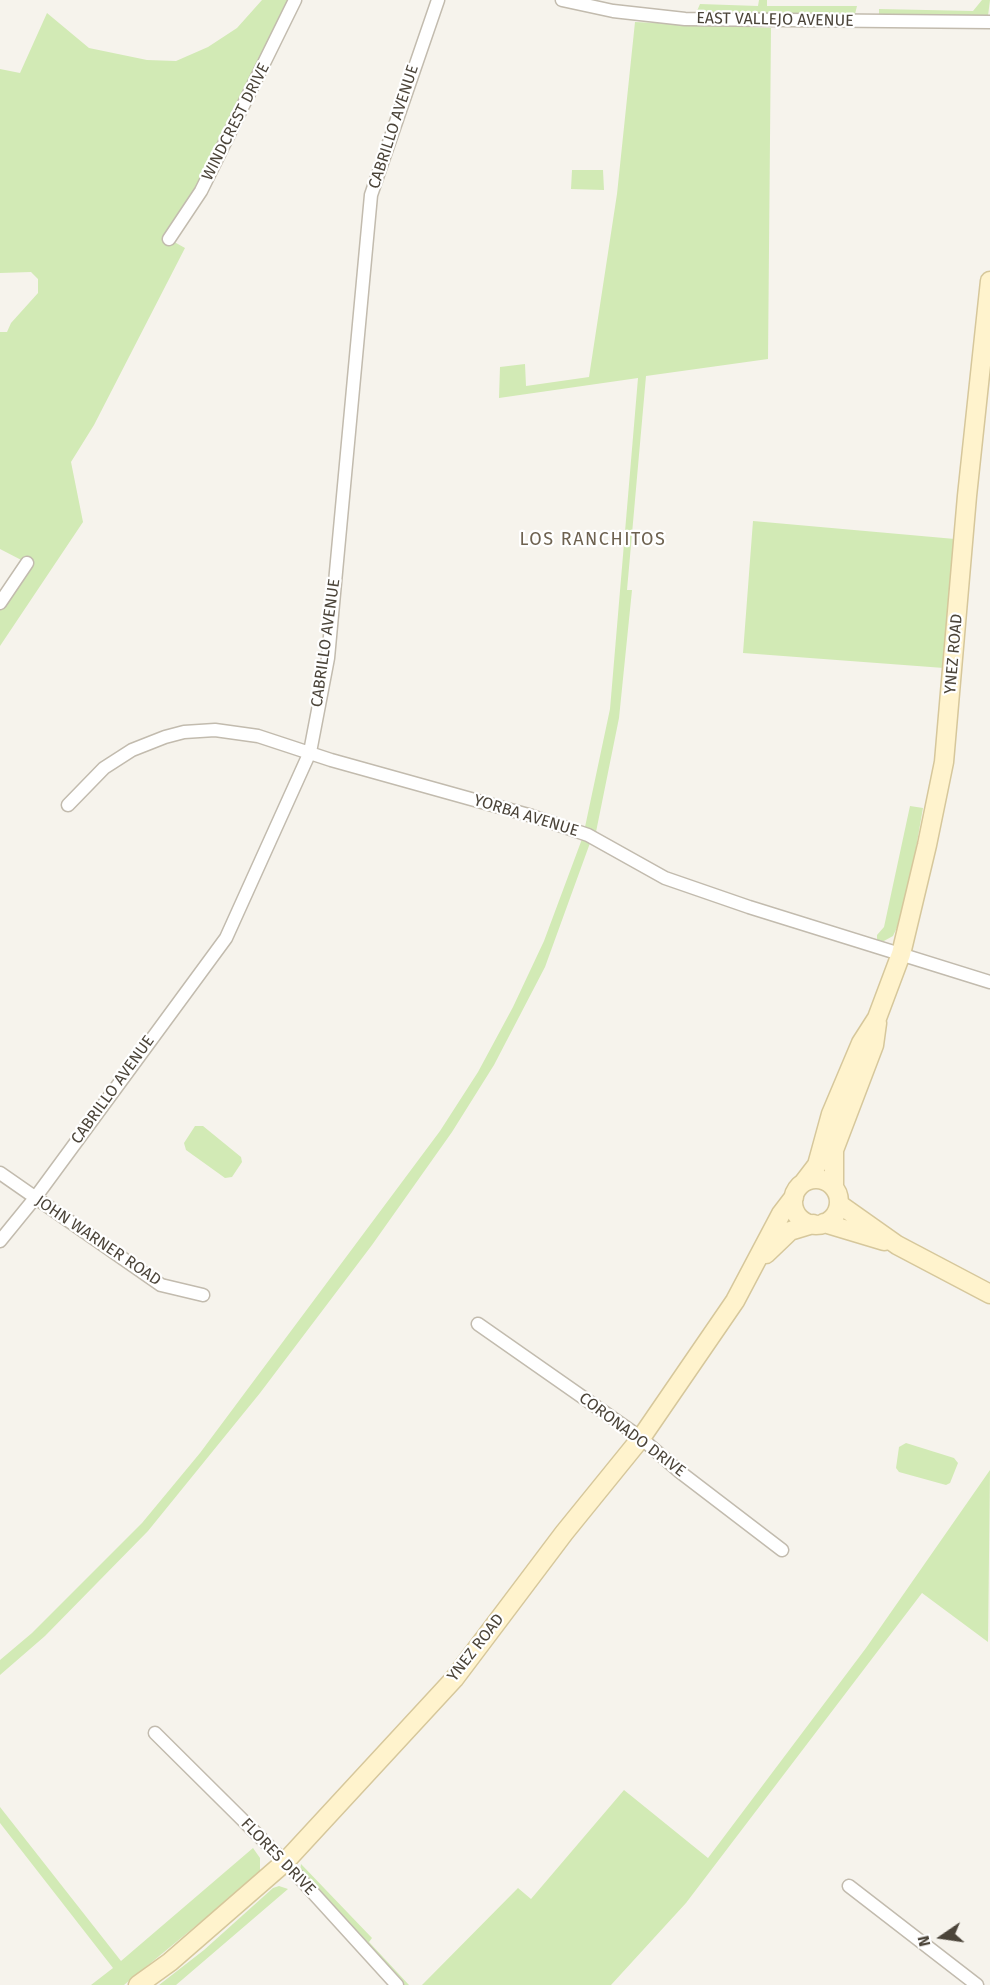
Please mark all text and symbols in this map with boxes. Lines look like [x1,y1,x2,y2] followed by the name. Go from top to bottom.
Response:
[696,9,854,31] street label: EAST VALLEJO AVENUE
[198,60,274,184] street label: WINDCREST DRIVE
[365,63,423,191] street label: CABRILLO AVENUE
[520,529,666,551] district label: LOS RANCHITOS
[307,578,345,708] street label: CABRILLO AVENUE
[941,613,967,695] street label: YNEZ ROAD
[471,791,581,841] street label: YORBA AVENUE
[67,1032,159,1148] street label: CABRILLO AVENUE
[32,1192,164,1290] street label: JOHN WARNER ROAD
[575,1389,689,1481] street label: CORONADO DRIVE
[444,1610,508,1686] street label: YNEZ ROAD
[237,1815,319,1899] street label: FLORES DRIVE
[912,1907,972,1967] north arrow
[914,1934,934,1948] text: N

